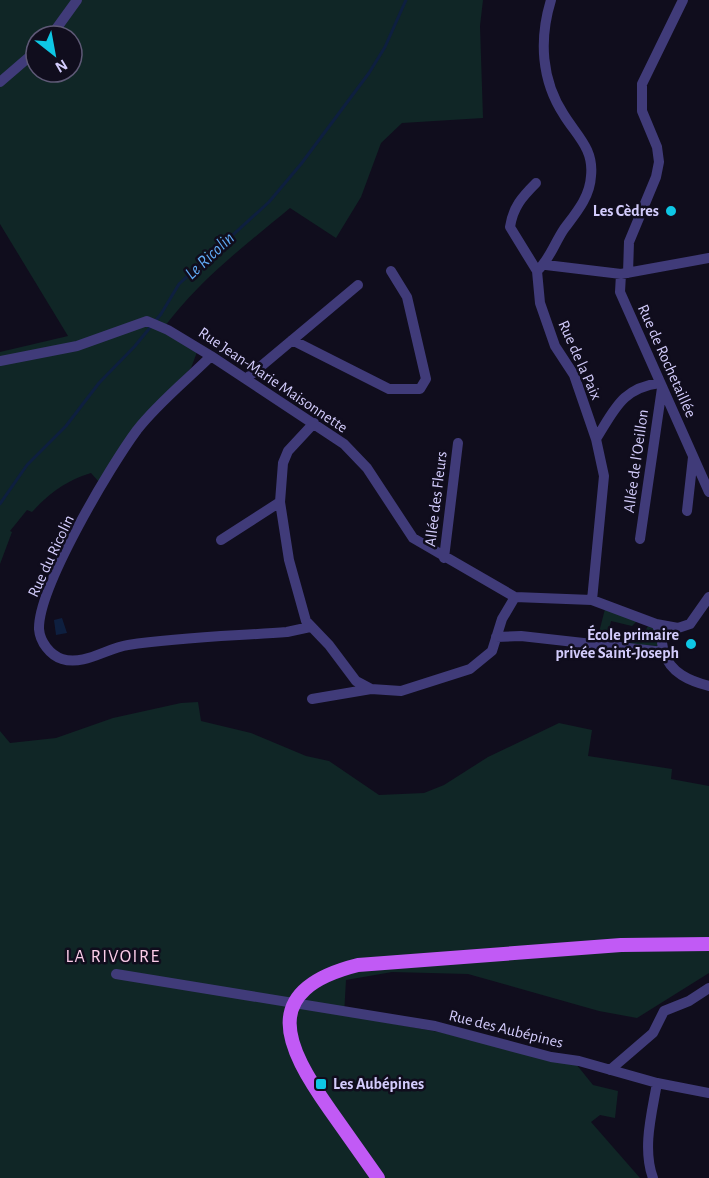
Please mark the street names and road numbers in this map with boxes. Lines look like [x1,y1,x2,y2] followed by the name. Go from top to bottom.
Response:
[635,302,699,420] street label: Rue de Rochetaillée
[555,318,605,402] street label: Rue de la Paix
[196,324,350,436] street label: Rue Jean-Marie Maisonnette
[621,408,651,514] street label: Allée de l'Oeillon
[422,450,450,548] street label: Allée des Fleurs
[25,512,77,600] street label: Rue du Ricolin
[447,1007,565,1051] street label: Rue des Aubépines

